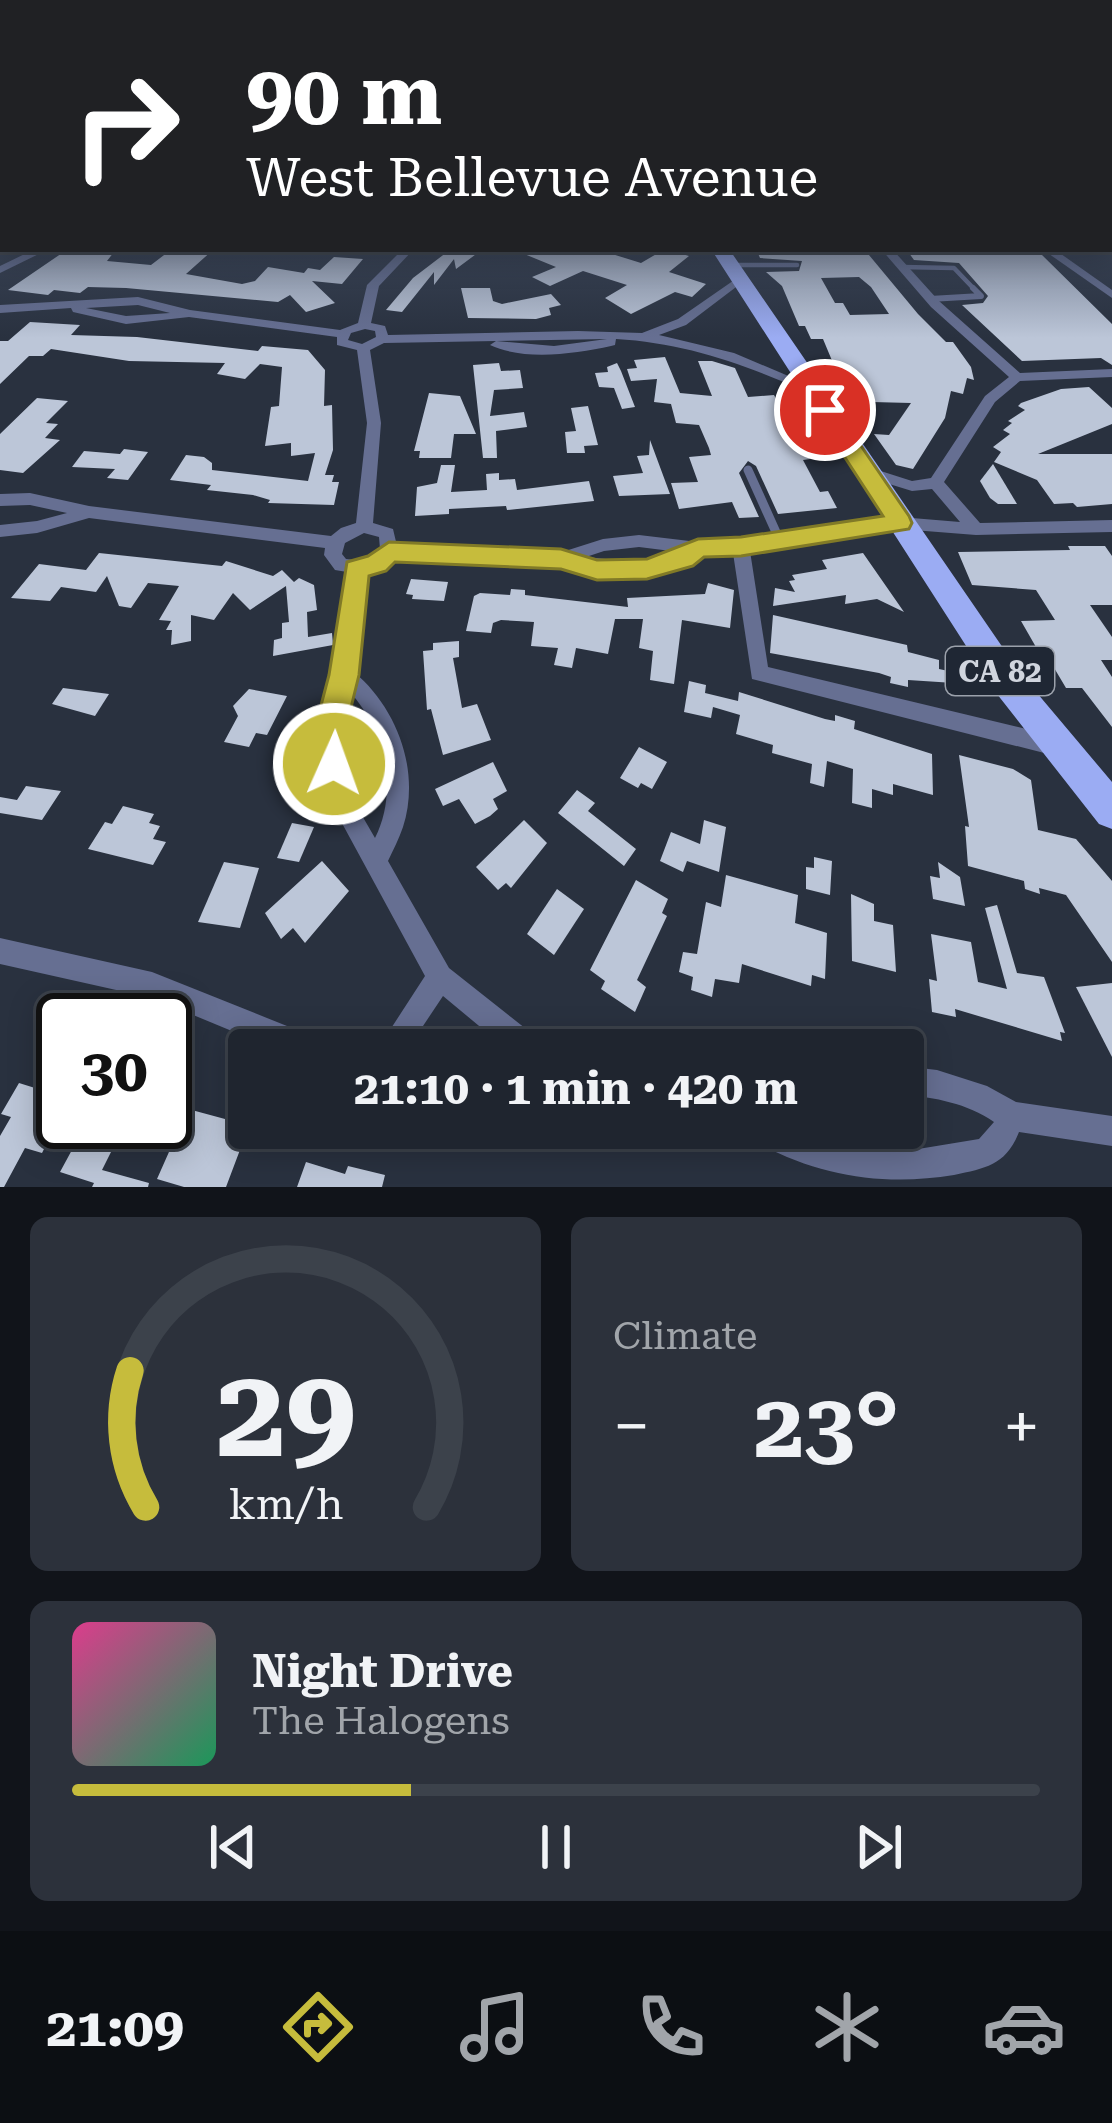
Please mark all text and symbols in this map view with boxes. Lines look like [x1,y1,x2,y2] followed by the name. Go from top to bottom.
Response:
[246,46,442,144] text: 90 m
[48,48,204,204] icon: right
[246,146,818,209] text: West Bellevue Avenue
[774,359,876,461] pin
[792,377,858,443] icon: arrive
[946,647,1054,695] road number: CA 82
[271,701,397,827] position arrow
[36,993,192,1149] speed limit sign: 30
[354,1062,798,1115] text: 21:10 · 1 min · 420 m
[613,1313,757,1359] text: Climate
[216,1340,355,1486] text: 29
[754,1374,899,1479] text: 23°
[613,1388,650,1465] text: −
[1003,1388,1040,1465] text: +
[228,1479,343,1529] text: km/h
[252,1645,513,1698] text: Night Drive
[252,1698,510,1744] text: The Halogens
[200,1814,266,1880] icon: previous
[523,1814,589,1880] icon: pause
[846,1814,912,1880] icon: next
[276,1985,360,2069] icon: directions
[453,1985,537,2069] icon: music
[629,1985,713,2069] icon: phone
[805,1985,889,2069] icon: climate
[982,1985,1066,2069] icon: car
[46,1996,184,2059] text: 21:09

